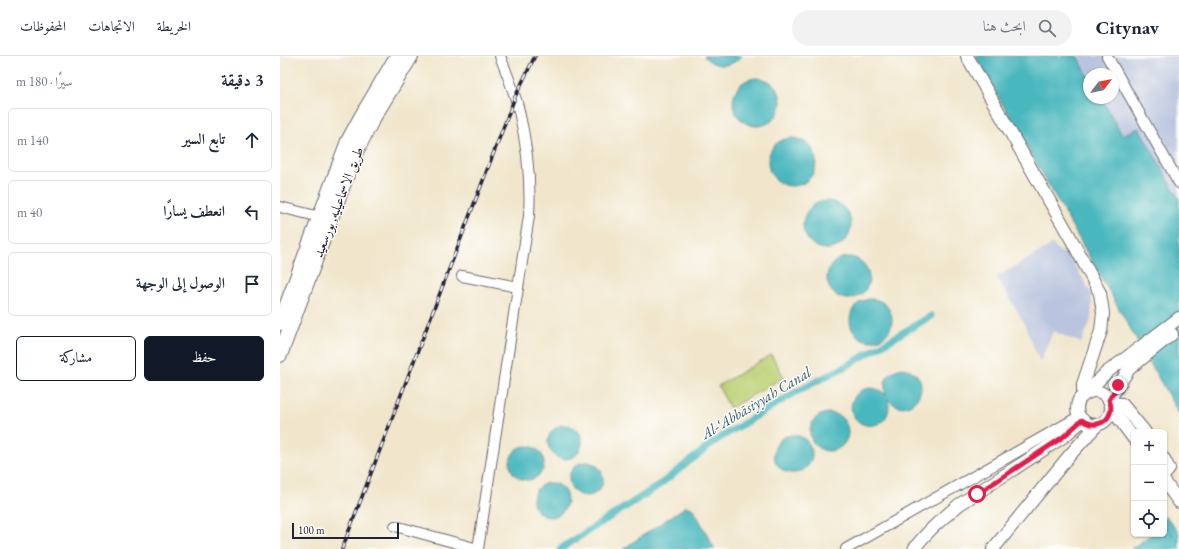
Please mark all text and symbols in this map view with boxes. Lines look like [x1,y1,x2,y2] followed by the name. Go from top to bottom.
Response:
[792,10,1072,46] search box
[1096,15,1159,40] text: Citynav
[983,16,1026,35] text: ابحث هنا
[20,17,66,35] text: المحفوظات
[88,17,135,35] text: الاتجاهات
[157,17,191,35] text: الخريطة
[1036,17,1058,39] icon: search
[1083,68,1119,104] north arrow
[221,69,264,91] text: 3 دقيقة
[16,73,73,90] text: سيرًا · 180 m
[182,129,225,148] text: تابع السير
[241,129,263,151] icon: ahead
[17,132,48,149] text: 140 m
[309,144,367,260] street label: طريق الاسماعيليه, بورسعيد
[163,201,225,220] text: انعطف يسارًا
[241,201,263,223] icon: left
[17,204,42,221] text: 40 m
[136,273,225,292] text: الوصول إلى الوجهة
[241,273,263,295] icon: arrive
[16,336,136,381] button: مشاركة
[144,336,264,381] button: حفظ
[696,362,815,443] water label: Al-ʿAbbāsiyyah Canal
[1109,376,1127,394] route end
[1131,429,1167,537] map controls
[1131,429,1167,465] button: +
[1131,465,1167,501] button: −
[968,485,986,503] route start
[1131,501,1167,537] button: locate
[292,521,399,540] scale bar
[298,523,325,537] text: 100 m

